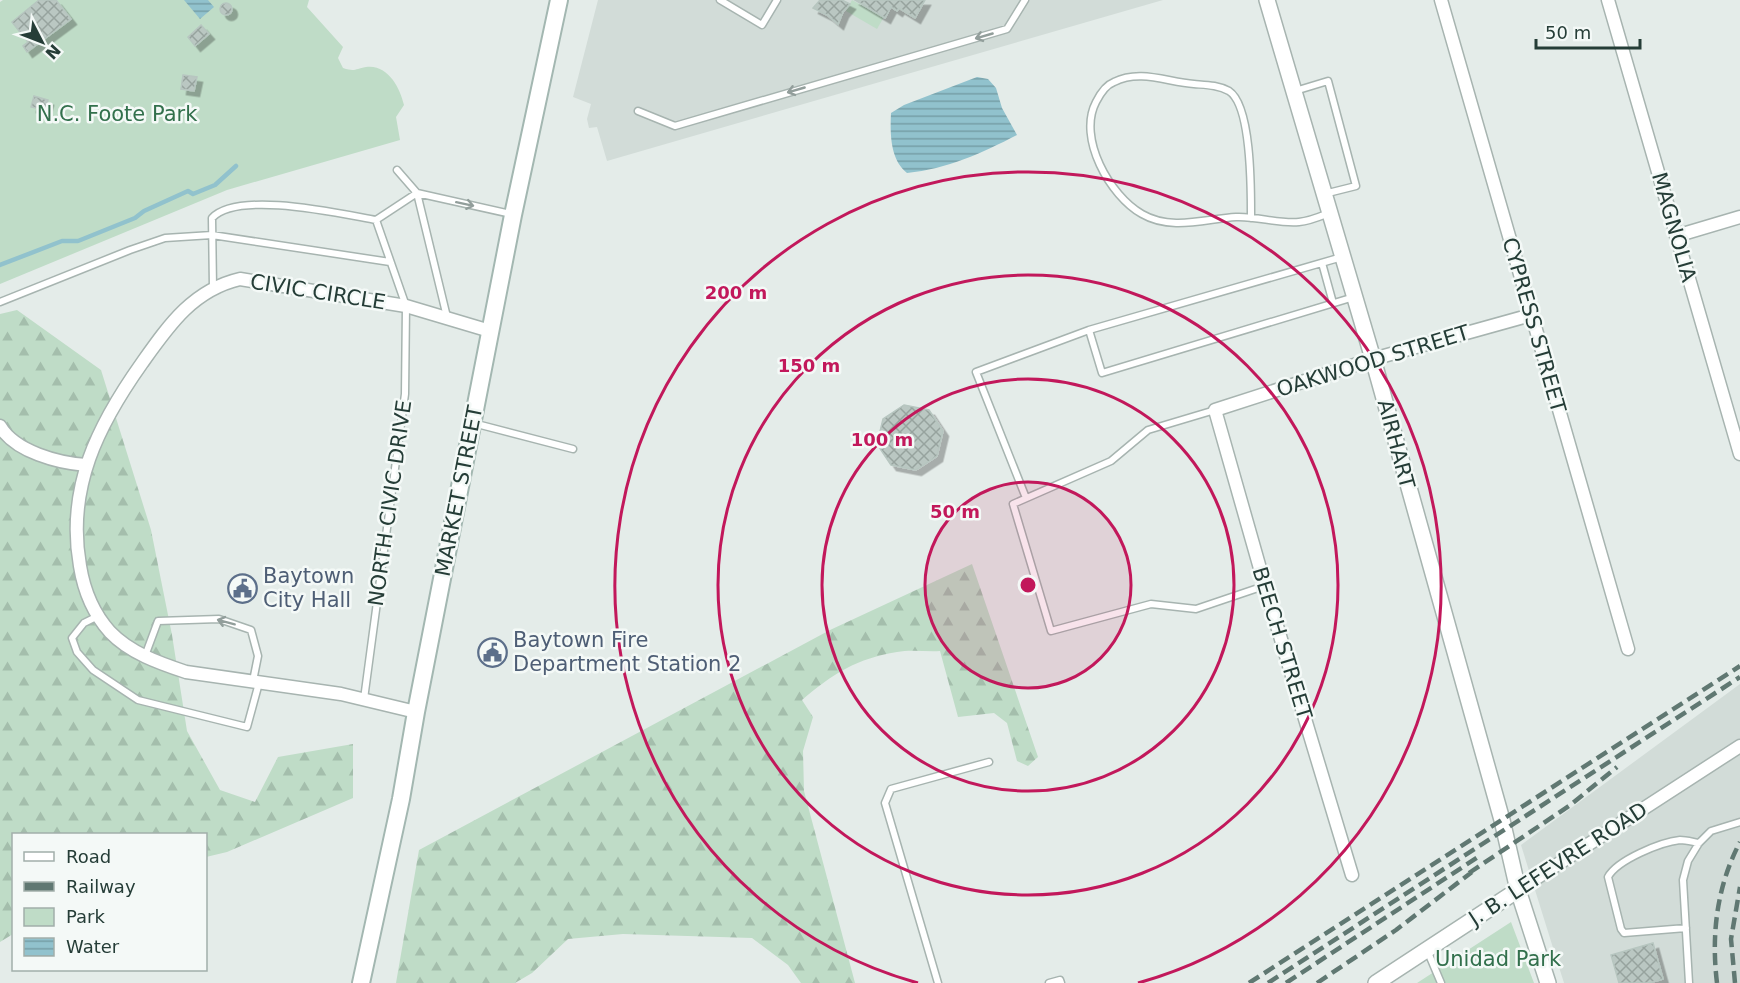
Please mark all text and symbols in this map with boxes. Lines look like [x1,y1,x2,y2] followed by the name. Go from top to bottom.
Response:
[12,12,72,72] north arrow
[1536,12,1640,50] scale bar
[1545,22,1591,43] text: 50 m
[975,31,994,42] one-way arrow
[41,40,64,63] text: N
[787,85,806,96] one-way arrow
[37,102,198,126] park label: N.C. Foote Park
[1647,169,1701,285] street label: MAGNOLIA
[455,199,474,210] one-way arrow
[1498,235,1571,416] street label: CYPRESS STREET
[249,269,387,315] street label: CIVIC CIRCLE
[705,282,767,303] text: 200 m
[1274,320,1472,402] street label: OAKWOOD STREET
[778,355,840,376] text: 150 m
[1373,397,1419,491] street label: AIRHART
[364,398,416,608] street label: NORTH CIVIC DRIVE
[431,403,487,579] street label: MARKET STREET
[851,429,913,450] text: 100 m
[930,501,980,522] text: 50 m
[263,564,354,612] place label: Baytown City Hall
[1247,564,1317,722] street label: BEECH STREET
[226,572,258,604] public building icon: Baytown City Hall
[1018,575,1038,595] centre of rings
[217,616,236,627] one-way arrow
[513,628,741,676] place label: Baytown Fire Department Station 2
[476,636,508,668] public building icon: Baytown Fire Department Station 2
[1463,797,1652,932] street label: J. B. LEFEVRE ROAD
[12,833,207,971] legend
[66,846,111,867] text: Road
[66,876,136,897] text: Railway
[66,906,105,927] text: Park
[66,936,120,957] text: Water
[1435,947,1562,971] park label: Unidad Park

